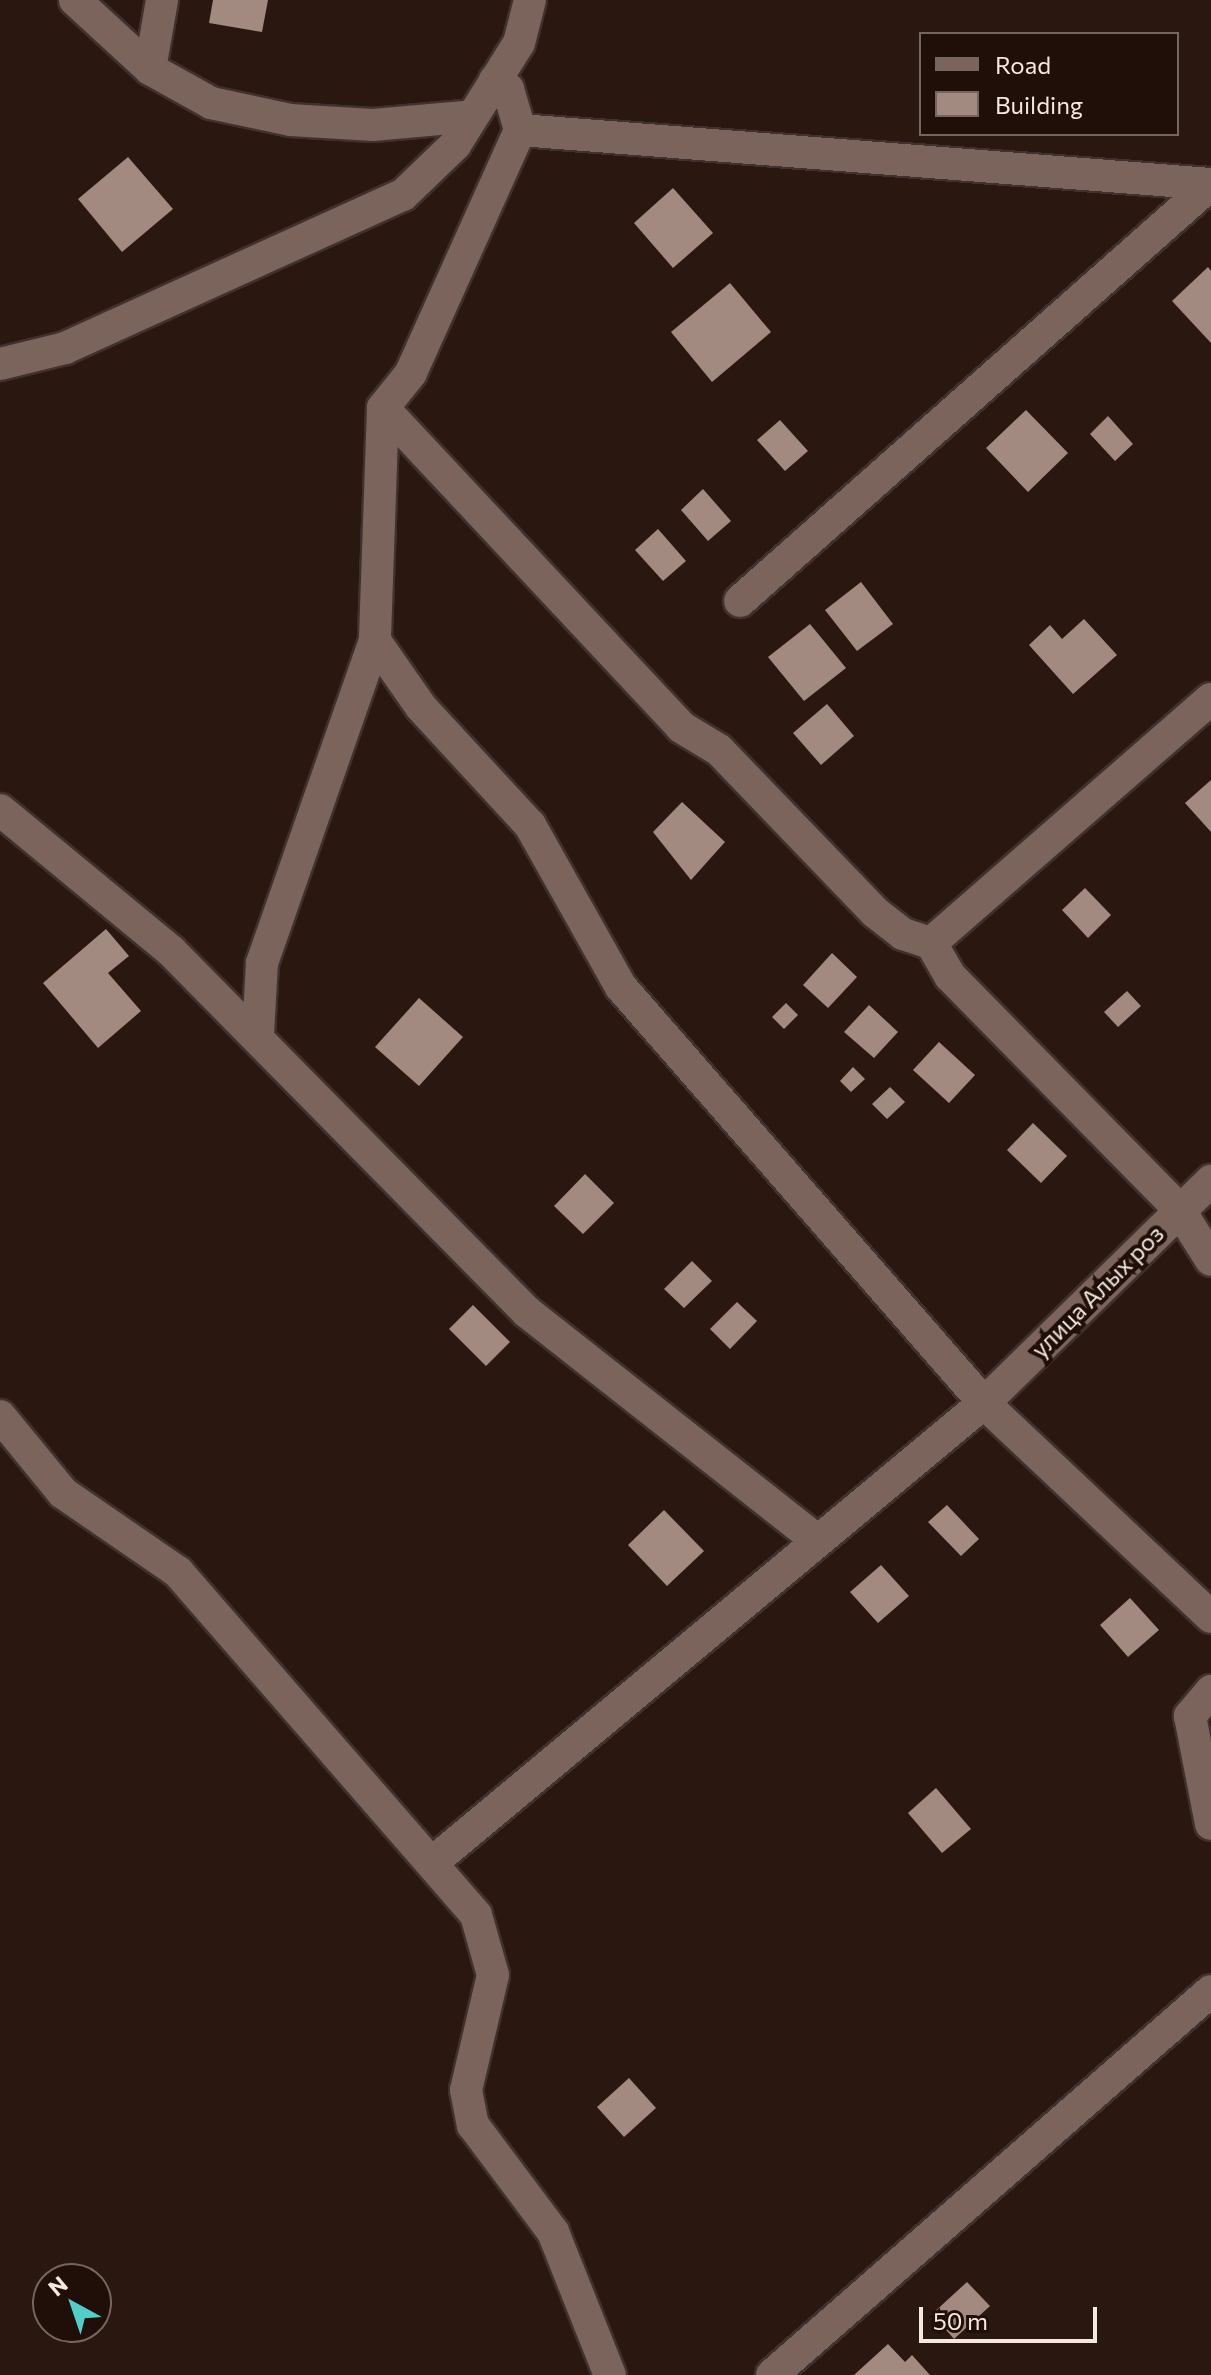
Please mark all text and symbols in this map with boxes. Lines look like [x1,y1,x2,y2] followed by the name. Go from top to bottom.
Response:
[919,32,1179,136] legend
[995,50,1051,79] text: Road
[995,90,1083,119] text: Building
[1025,1219,1169,1363] street label: улица Алых роз
[32,2263,112,2343] north arrow
[43,2270,73,2301] text: N
[923,2291,1101,2341] scale bar
[933,2306,988,2335] text: 50 m

